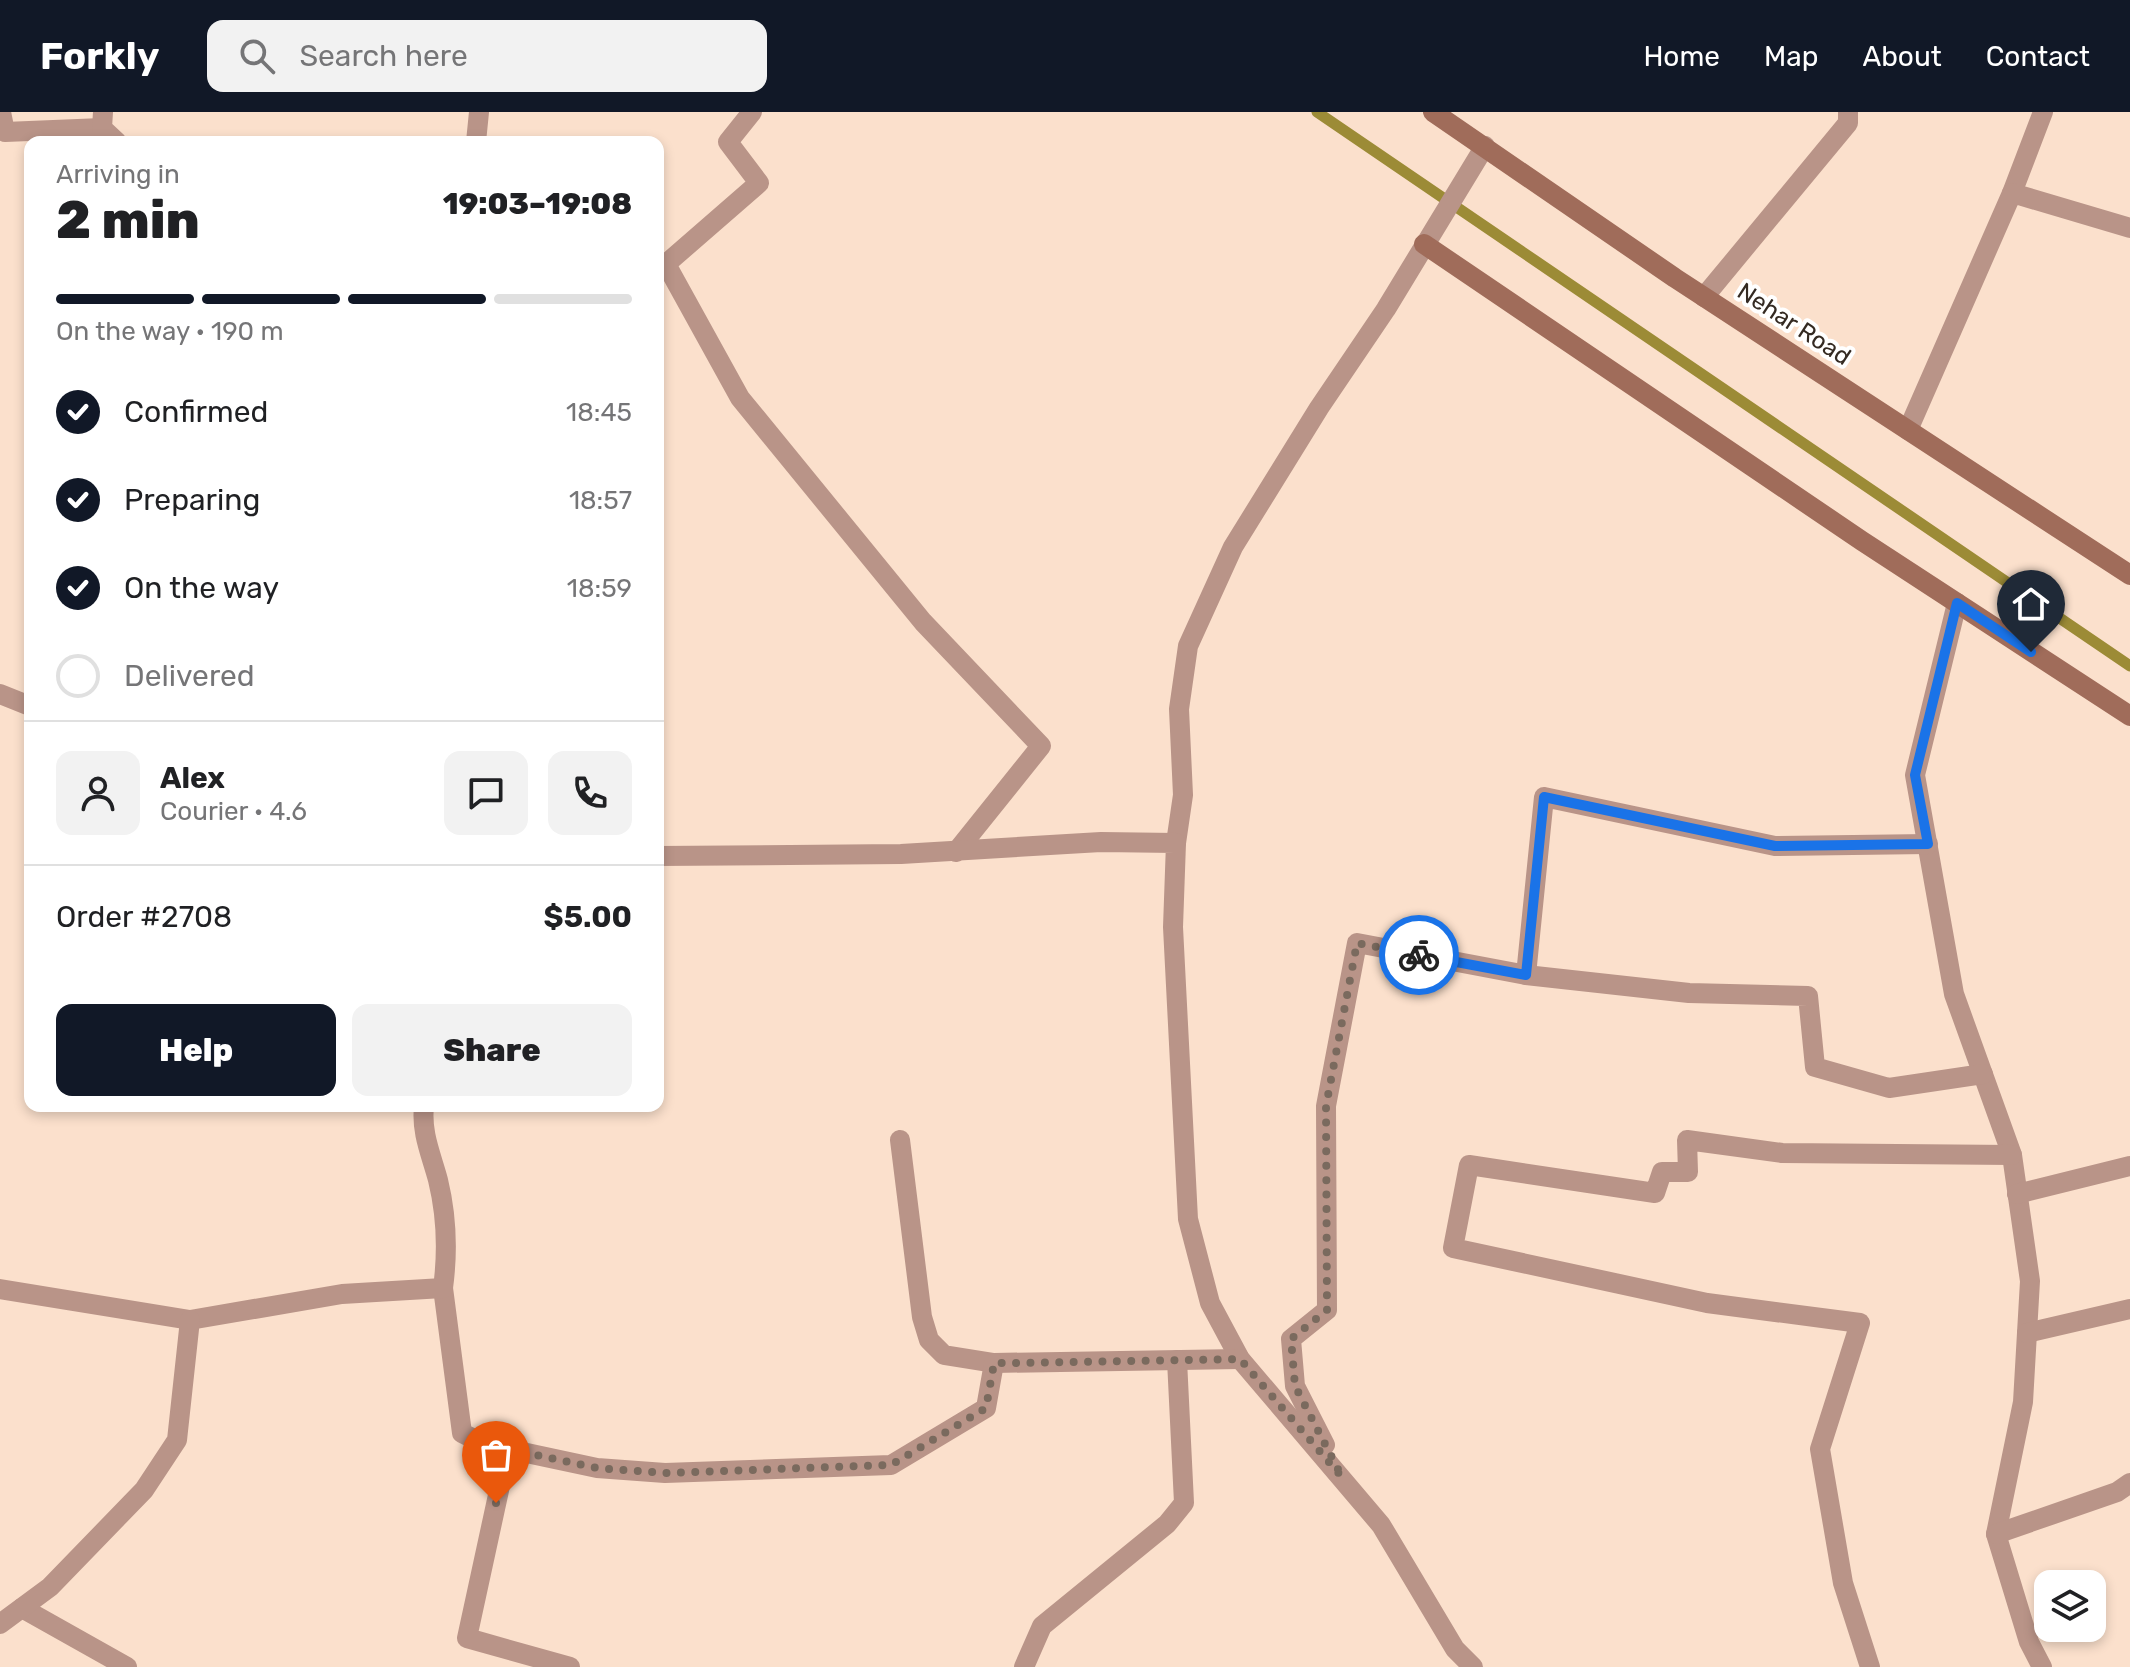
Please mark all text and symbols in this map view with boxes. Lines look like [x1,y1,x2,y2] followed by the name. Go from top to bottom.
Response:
[207,20,767,92] search box
[40,33,159,79] text: Forkly
[235,34,279,78] icon: search
[299,38,468,74] text: Search here
[1643,40,1720,73] text: Home
[1764,40,1818,73] text: Map
[1862,40,1942,73] text: About
[1986,40,2090,73] text: Contact
[56,159,180,190] text: Arriving in
[443,186,632,222] text: 19:03–19:08
[56,189,200,251] text: 2 min
[1732,277,1856,371] street label: Nehar Road
[56,316,284,347] text: On the way · 190 m
[56,390,100,434] icon: check
[124,394,268,430] text: Confirmed
[566,397,632,428] text: 18:45
[56,478,100,522] icon: check
[124,482,260,518] text: Preparing
[569,485,632,516] text: 18:57
[56,566,100,610] icon: check
[124,570,279,606] text: On the way
[1997,570,2065,652] pin
[567,573,632,604] text: 18:59
[2009,582,2053,626] icon: home
[124,658,255,694] text: Delivered
[56,751,140,835] button: person
[444,751,528,835] button: chat
[548,751,632,835] button: phone
[160,760,225,796] text: Alex
[160,796,307,827] text: Courier · 4.6
[56,899,232,935] text: Order #2708
[544,899,632,935] text: $5.00
[1379,915,1459,995] courier
[1397,933,1441,977] icon: bike
[56,1004,336,1096] button: Help
[352,1004,632,1096] button: Share
[462,1421,530,1503] pin
[474,1433,518,1477] icon: bag
[2034,1570,2106,1642] map controls
[2034,1570,2106,1642] button: layers

